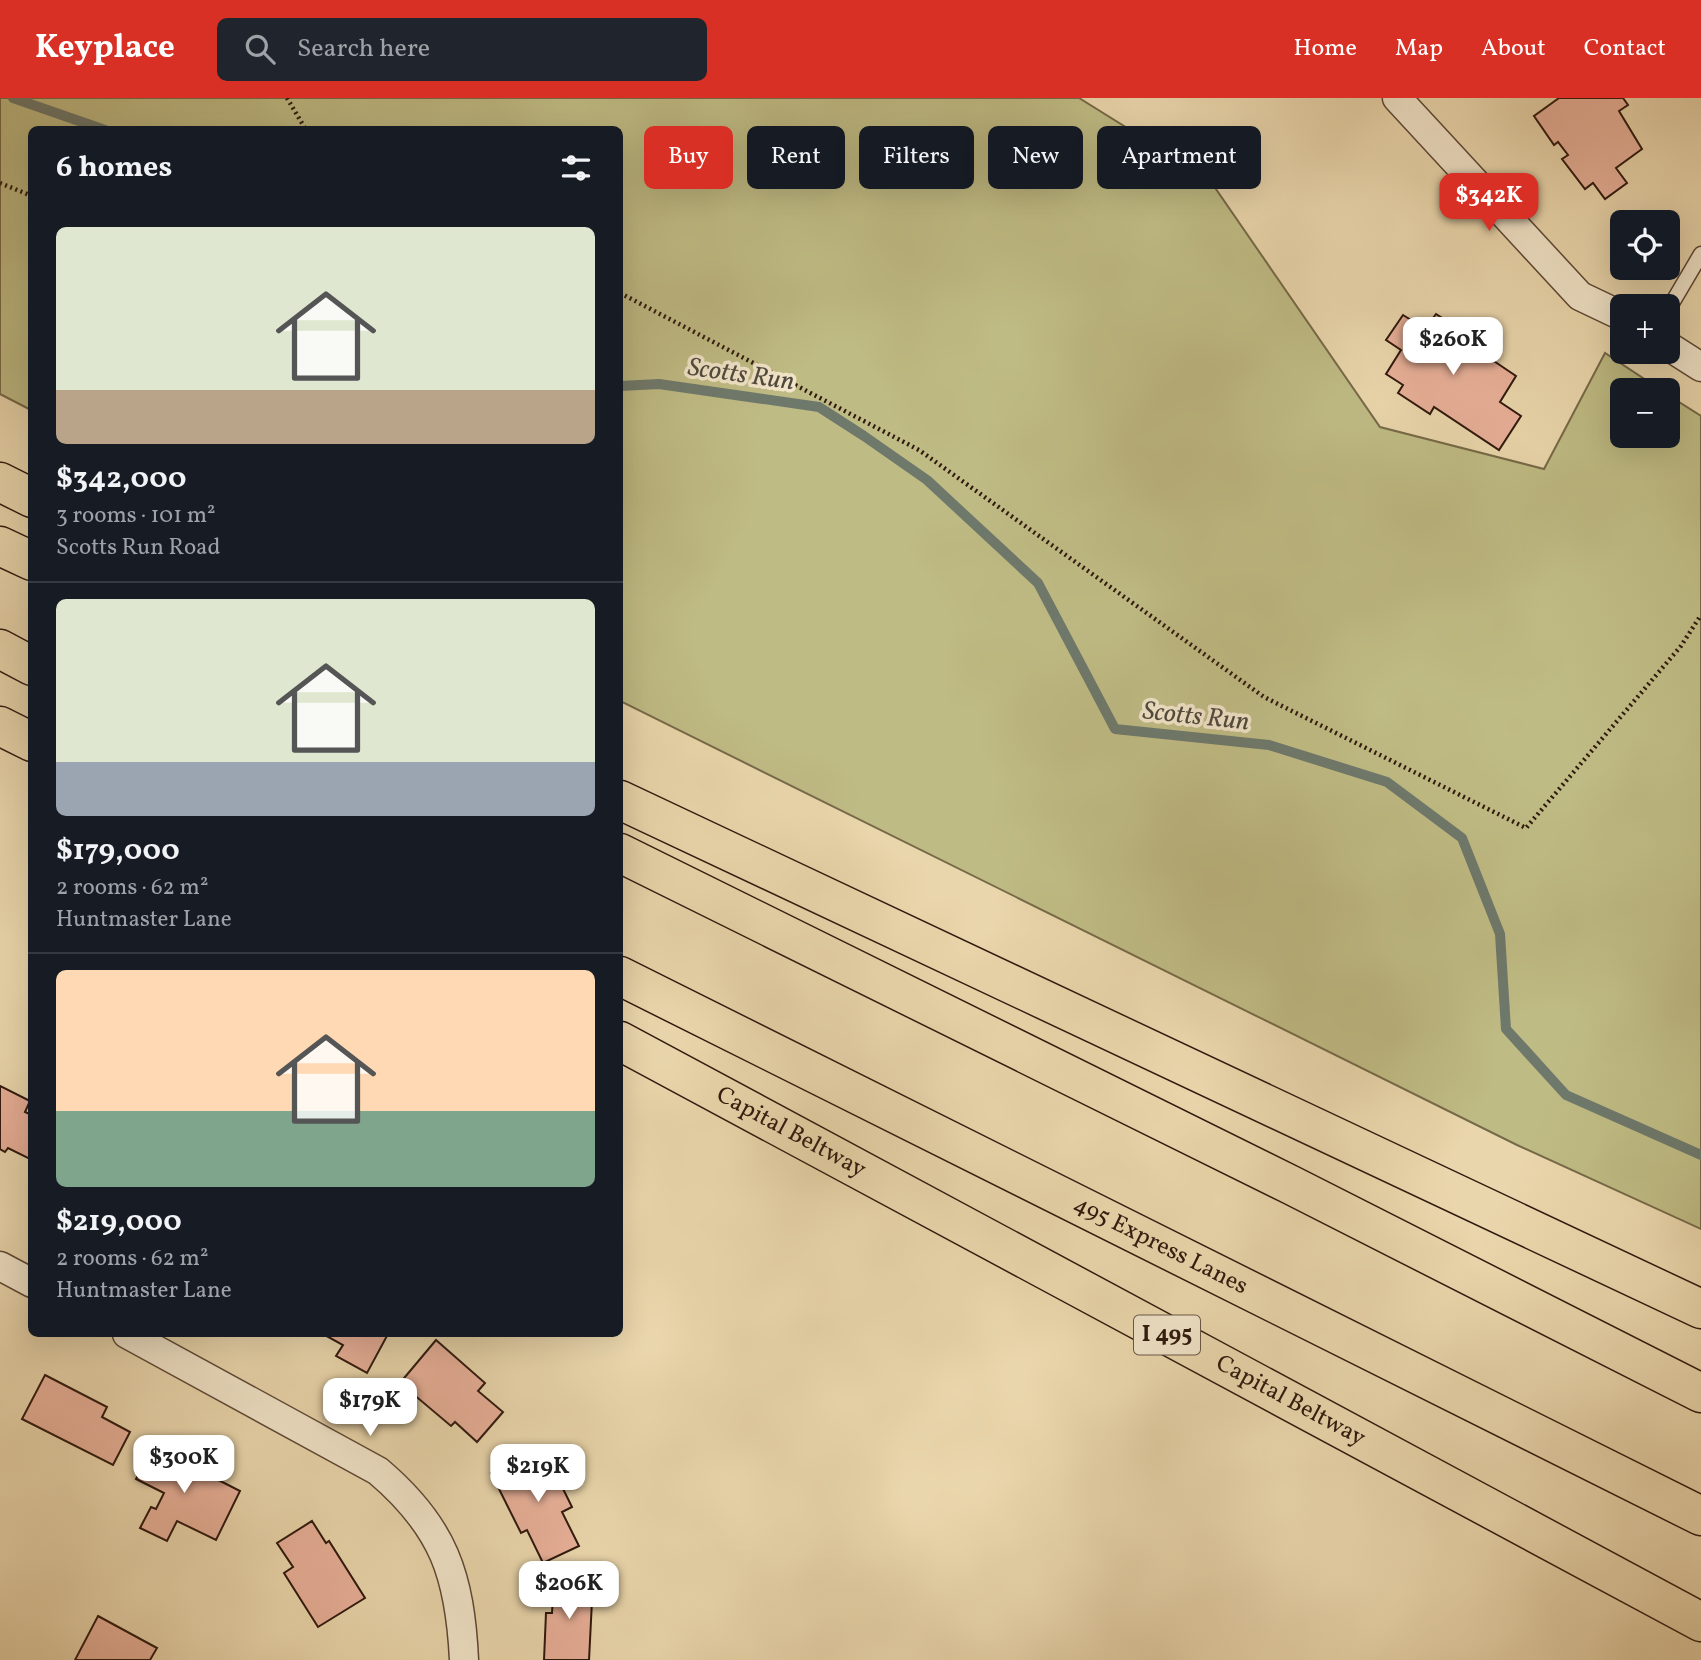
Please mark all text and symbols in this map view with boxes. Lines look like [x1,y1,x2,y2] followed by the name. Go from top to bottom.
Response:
[217,18,707,81] search box
[35,26,175,72] text: Keyplace
[241,30,279,68] icon: search
[297,31,430,67] text: Search here
[1293,32,1357,66] text: Home
[1395,32,1443,66] text: Map
[1481,32,1546,66] text: About
[1584,32,1666,66] text: Contact
[644,126,733,189] chip: Buy
[747,126,845,189] chip: Rent
[859,126,974,189] chip: Filters
[988,126,1083,189] chip: New
[1097,126,1261,189] chip: Apartment
[56,147,172,189] text: 6 homes
[557,149,595,187] icon: filters
[1440,174,1538,233] pin: $342K
[1455,180,1523,212] text: $342K
[1610,210,1680,448] map controls
[1610,210,1680,280] button: locate
[263,273,389,399] icon: home
[1610,294,1680,364] button: +
[1404,317,1502,377] pin: $260K
[1419,324,1487,356] text: $260K
[685,350,797,400] water label: Scotts Run
[1610,378,1680,448] button: −
[56,458,187,500] text: $342,000
[56,500,216,532] text: 3 rooms · 101 m²
[56,532,221,564] text: Scotts Run Road
[263,645,389,771] icon: home
[1141,694,1251,740] water label: Scotts Run
[56,830,180,872] text: $179,000
[56,872,208,904] text: 2 rooms · 62 m²
[56,904,232,936] text: Huntmaster Lane
[263,1016,389,1142] icon: home
[710,1079,872,1187] street label: Capital Beltway
[1067,1188,1253,1304] street label: 495 Express Lanes
[56,1201,182,1243] text: $219,000
[56,1243,208,1275] text: 2 rooms · 62 m²
[56,1275,232,1307] text: Huntmaster Lane
[1134,1316,1200,1354] road number: I 495
[1209,1347,1371,1455] street label: Capital Beltway
[321,1378,419,1438] pin: $179K
[339,1385,401,1417] text: $179K
[135,1436,233,1495] pin: $300K
[149,1442,219,1474] text: $300K
[489,1444,587,1504] pin: $219K
[506,1451,570,1483] text: $219K
[520,1562,618,1621] pin: $206K
[535,1568,603,1600] text: $206K

